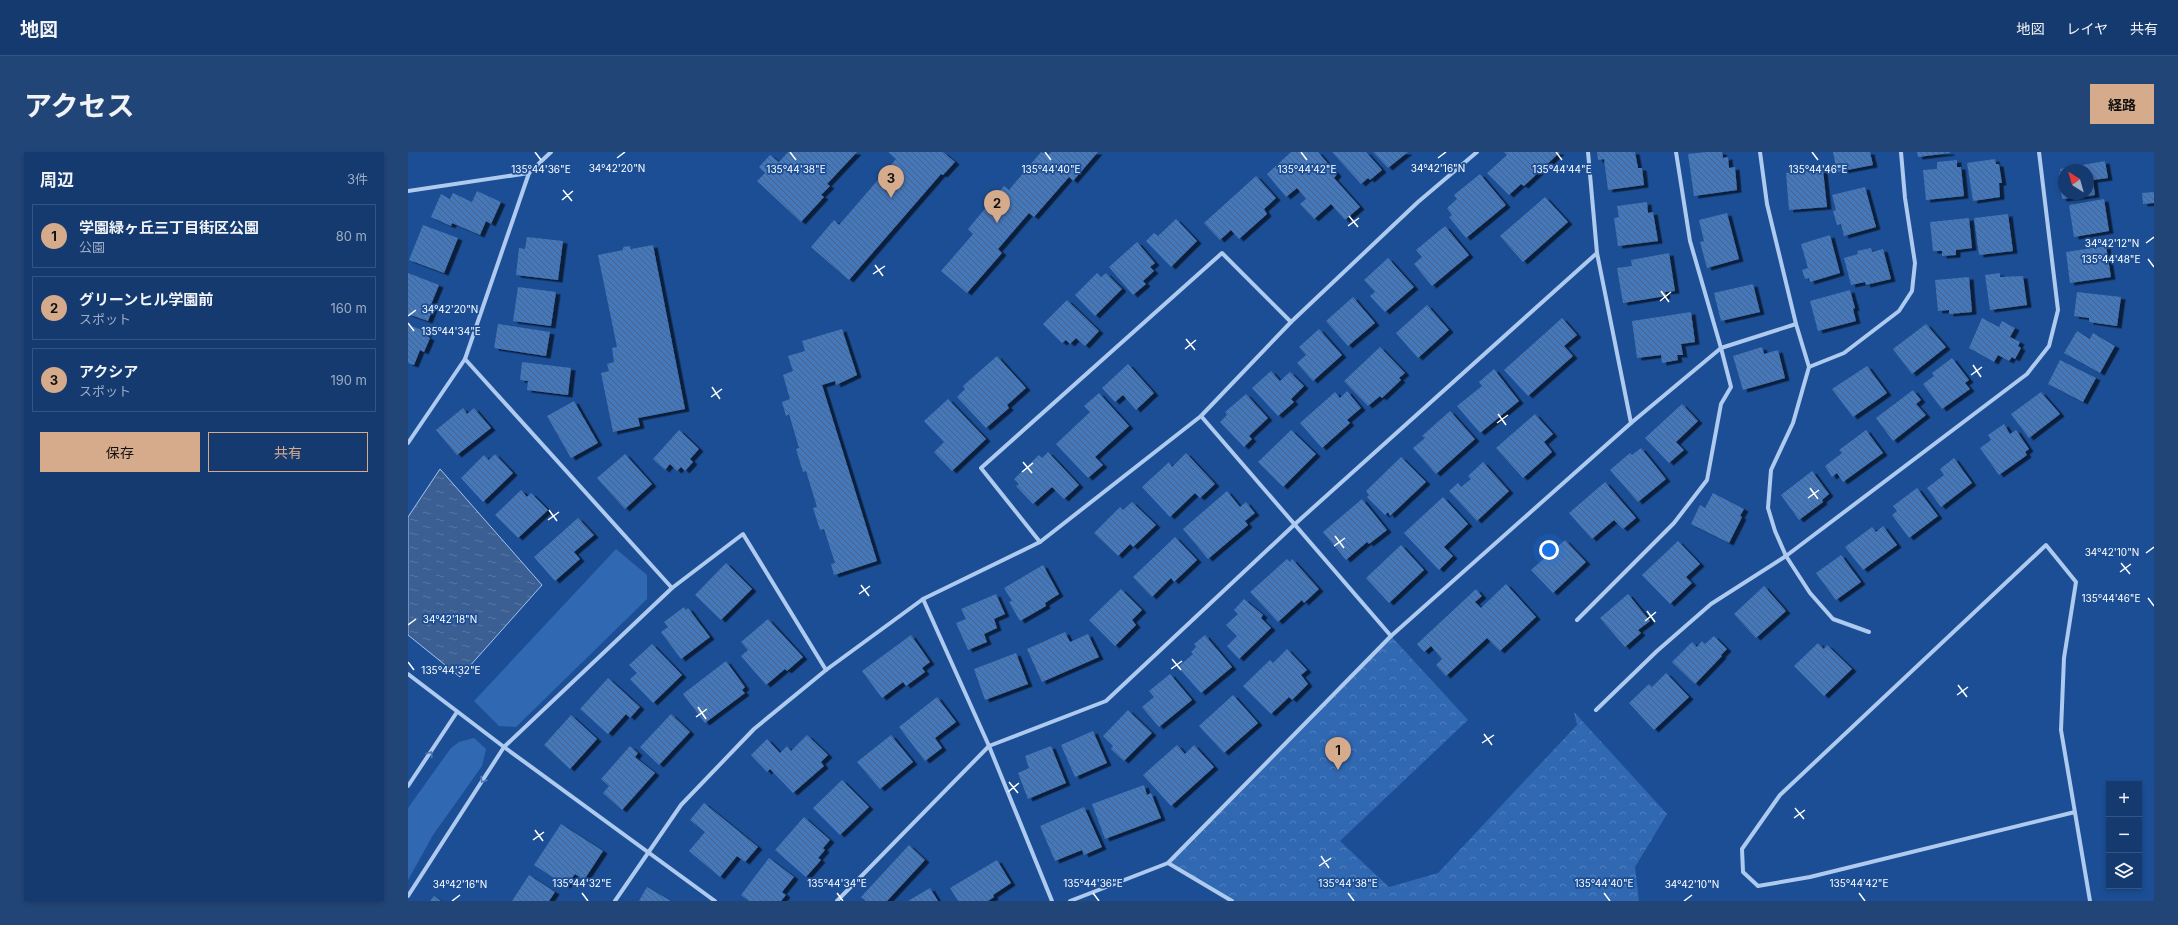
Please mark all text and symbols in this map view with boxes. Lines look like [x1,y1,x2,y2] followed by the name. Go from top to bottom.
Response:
[20,18,58,41] text: 地図
[2016,20,2044,37] text: 地図
[2066,20,2108,37] text: レイヤ
[2130,20,2158,37] text: 共有
[2090,84,2154,124] button: 経路
[24,89,135,123] text: アクセス
[589,162,645,174] text: 34°42'20"N
[1411,162,1465,174] text: 34°42'16"N
[511,163,571,175] text: 135°44'36"E
[766,163,826,175] text: 135°44'38"E
[1021,163,1081,175] text: 135°44'40"E
[1278,163,1336,175] text: 135°44'42"E
[1532,163,1592,175] text: 135°44'44"E
[1788,163,1848,175] text: 135°44'46"E
[2058,164,2094,200] north arrow
[878,165,904,198] pin: 3
[40,170,74,190] text: 周辺
[347,171,368,187] text: 3件
[984,190,1010,223] pin: 2
[79,218,259,237] text: 学園緑ヶ丘三丁目街区公園
[51,228,57,244] text: 1
[336,228,367,244] text: 80 m
[2085,237,2139,249] text: 34°42'12"N
[79,239,105,255] text: 公園
[2081,253,2141,265] text: 135°44'48"E
[79,290,213,309] text: グリーンヒル学園前
[50,300,58,316] text: 2
[330,300,367,316] text: 160 m
[422,303,478,315] text: 34°42'20"N
[79,311,131,327] text: スポット
[421,325,481,337] text: 135°44'34"E
[79,362,138,381] text: アクシア
[50,372,58,388] text: 3
[330,372,367,388] text: 190 m
[79,383,131,399] text: スポット
[40,432,200,472] button: 保存
[208,432,368,472] button: 共有
[1539,540,1559,560] your location
[2085,546,2139,558] text: 34°42'10"N
[2081,592,2141,604] text: 135°44'46"E
[423,613,477,625] text: 34°42'18"N
[421,664,481,676] text: 135°44'32"E
[1325,737,1351,770] pin: 1
[425,751,432,758] one-way arrow
[480,776,487,783] one-way arrow
[2106,781,2142,889] map controls
[2106,781,2142,817] button: +
[2106,817,2142,853] button: −
[2106,853,2142,889] button: layers
[552,877,612,889] text: 135°44'32"E
[807,877,867,889] text: 135°44'34"E
[1063,877,1123,889] text: 135°44'36"E
[1318,877,1378,889] text: 135°44'38"E
[1574,877,1634,889] text: 135°44'40"E
[1830,877,1888,889] text: 135°44'42"E
[433,878,487,890] text: 34°42'16"N
[1665,878,1719,890] text: 34°42'10"N

